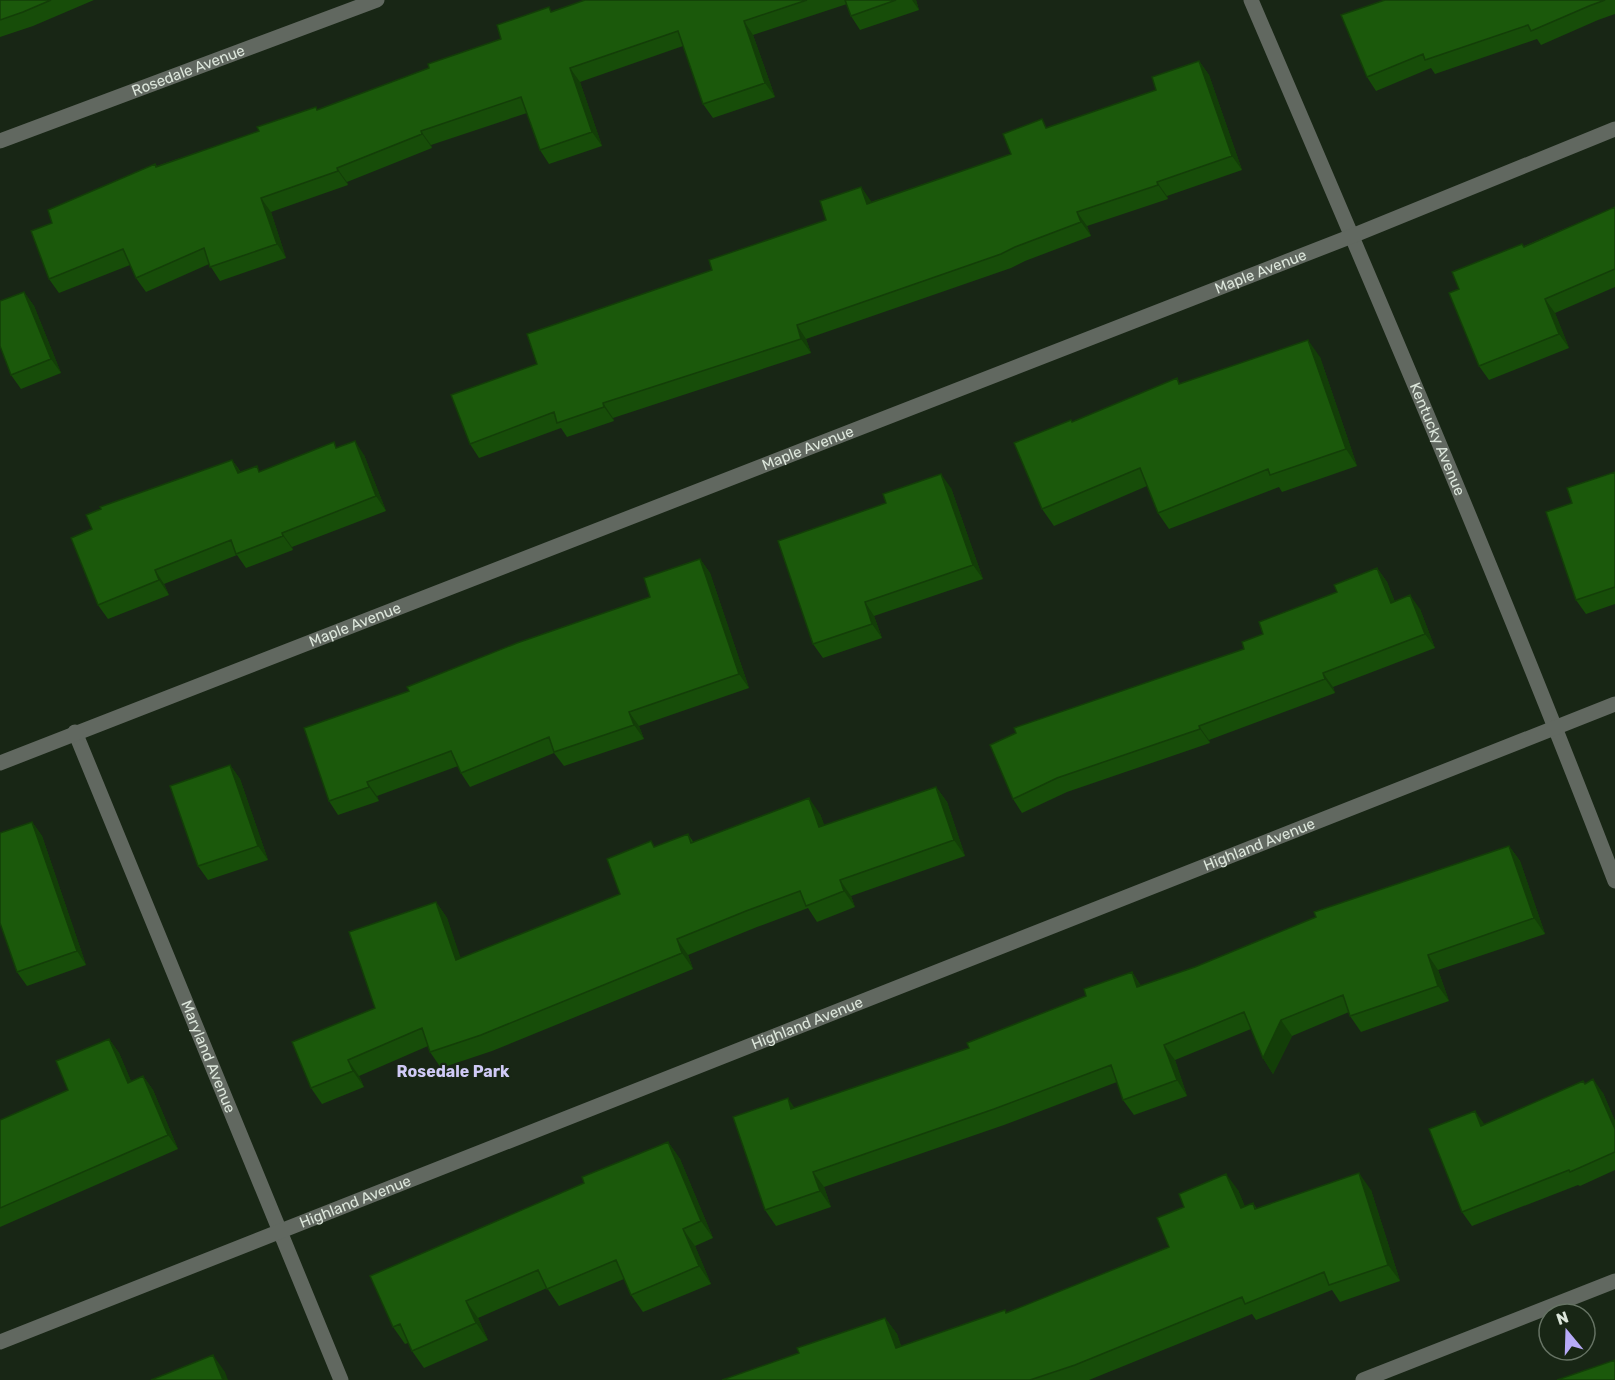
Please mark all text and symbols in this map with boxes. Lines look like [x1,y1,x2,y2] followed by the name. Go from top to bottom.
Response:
[129,41,247,100] street label: Rosedale Avenue
[1212,246,1309,298] street label: Maple Avenue
[1406,380,1469,498] street label: Kentucky Avenue
[759,422,856,474] street label: Maple Avenue
[306,599,403,651] street label: Maple Avenue
[1201,814,1318,875] street label: Highland Avenue
[749,993,866,1053] street label: Highland Avenue
[177,998,239,1116] street label: Maryland Avenue
[397,1062,510,1081] district label: Rosedale Park
[297,1172,414,1232] street label: Highland Avenue
[1537,1302,1597,1362] north arrow
[1554,1307,1571,1329] text: N

